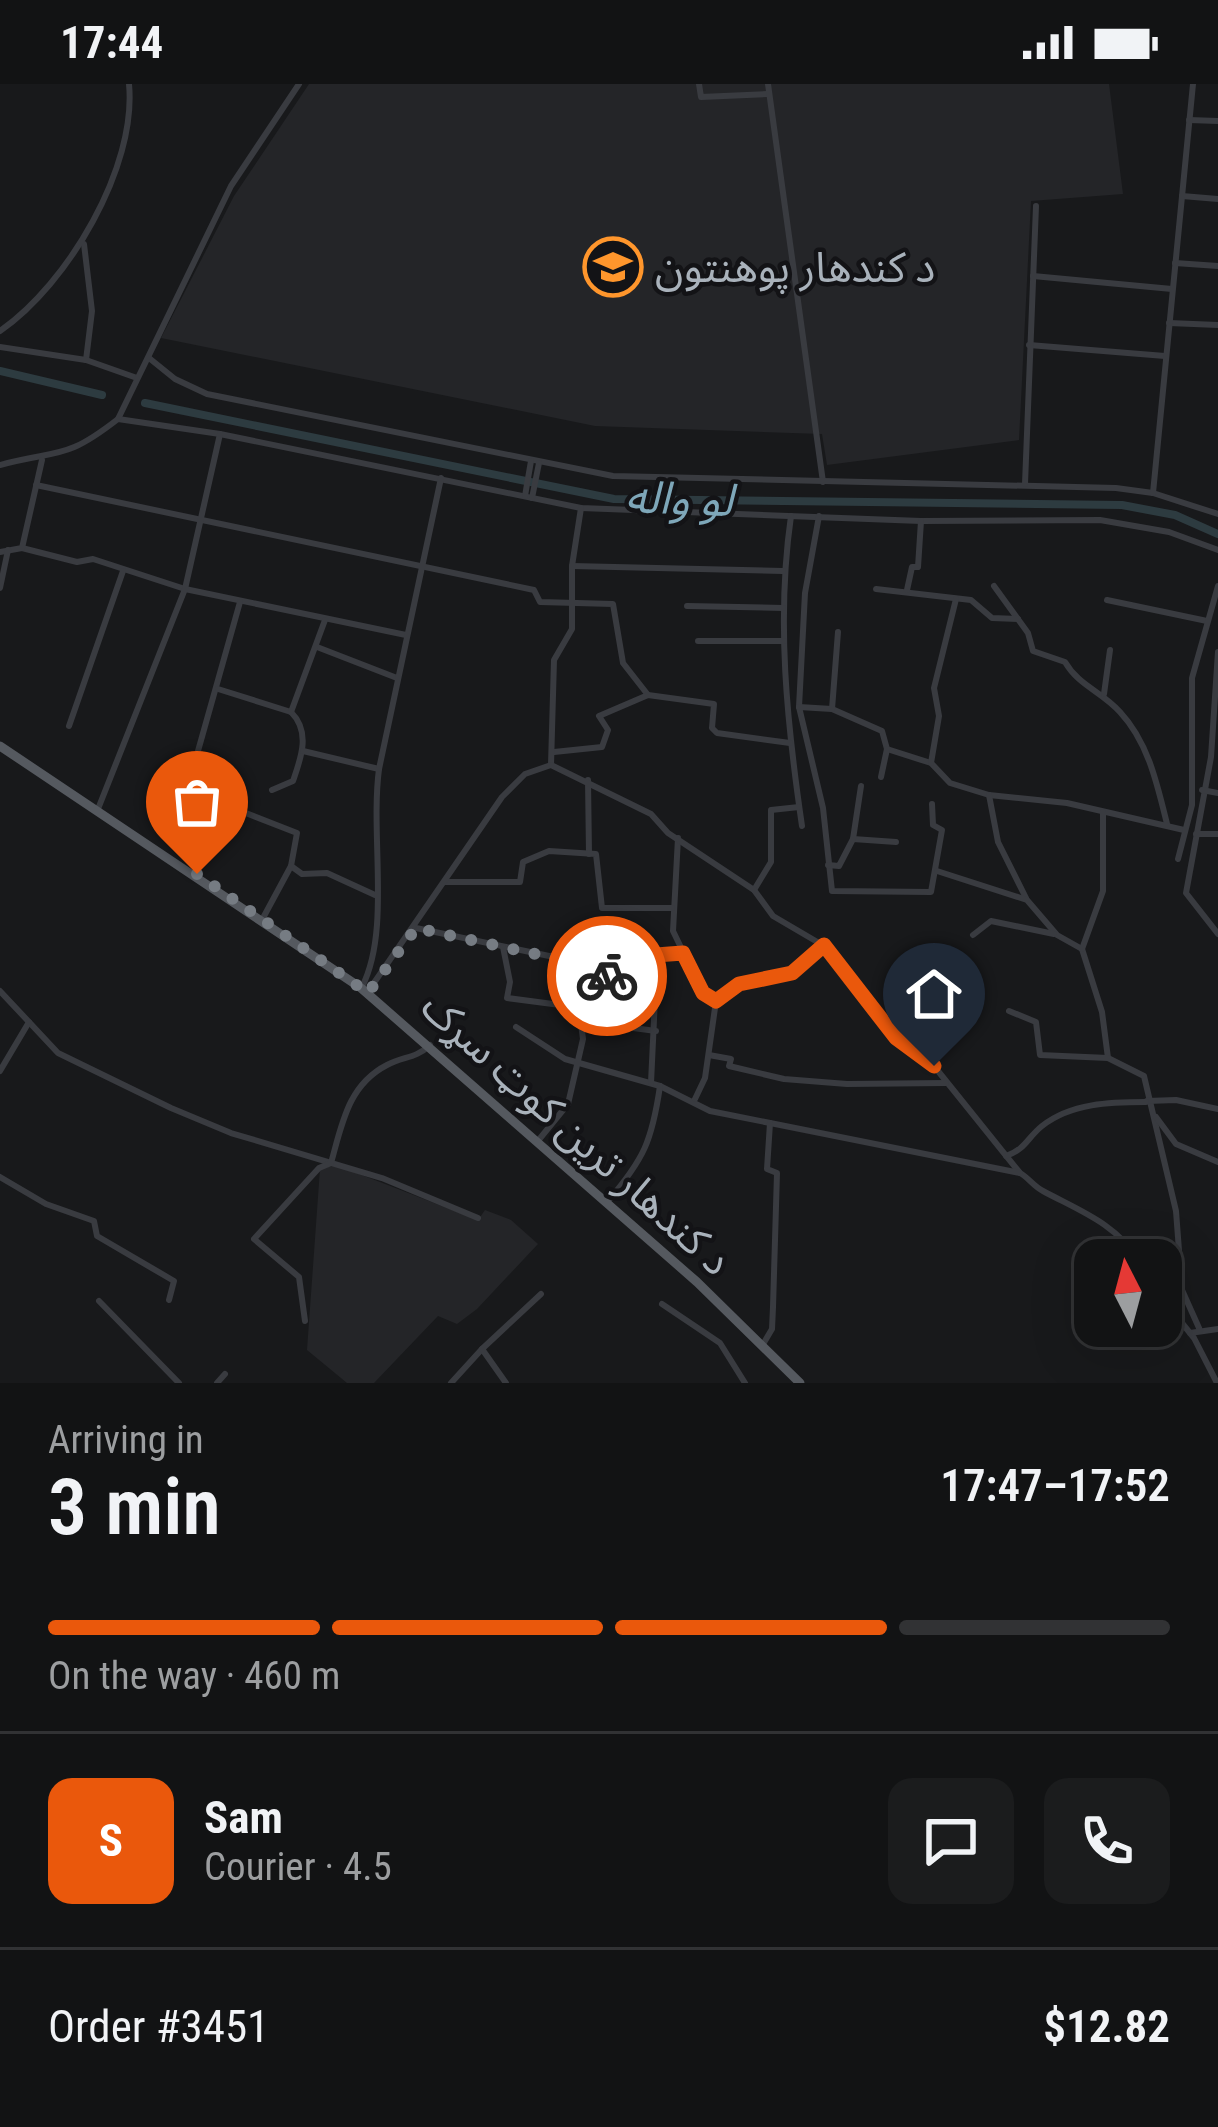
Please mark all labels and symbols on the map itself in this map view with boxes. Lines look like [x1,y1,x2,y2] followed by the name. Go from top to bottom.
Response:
[582,236,644,298] school or university icon: د کندهار پوهنتون
[655,243,935,294] place label: د کندهار پوهنتون
[624,470,739,527] water label: لو واله
[146,751,248,874] pin
[547,916,667,1036] courier
[883,943,985,1066] pin
[412,982,741,1285] street label: د کندهار ترين کوټ سړک
[1074,1239,1182,1347] north arrow

